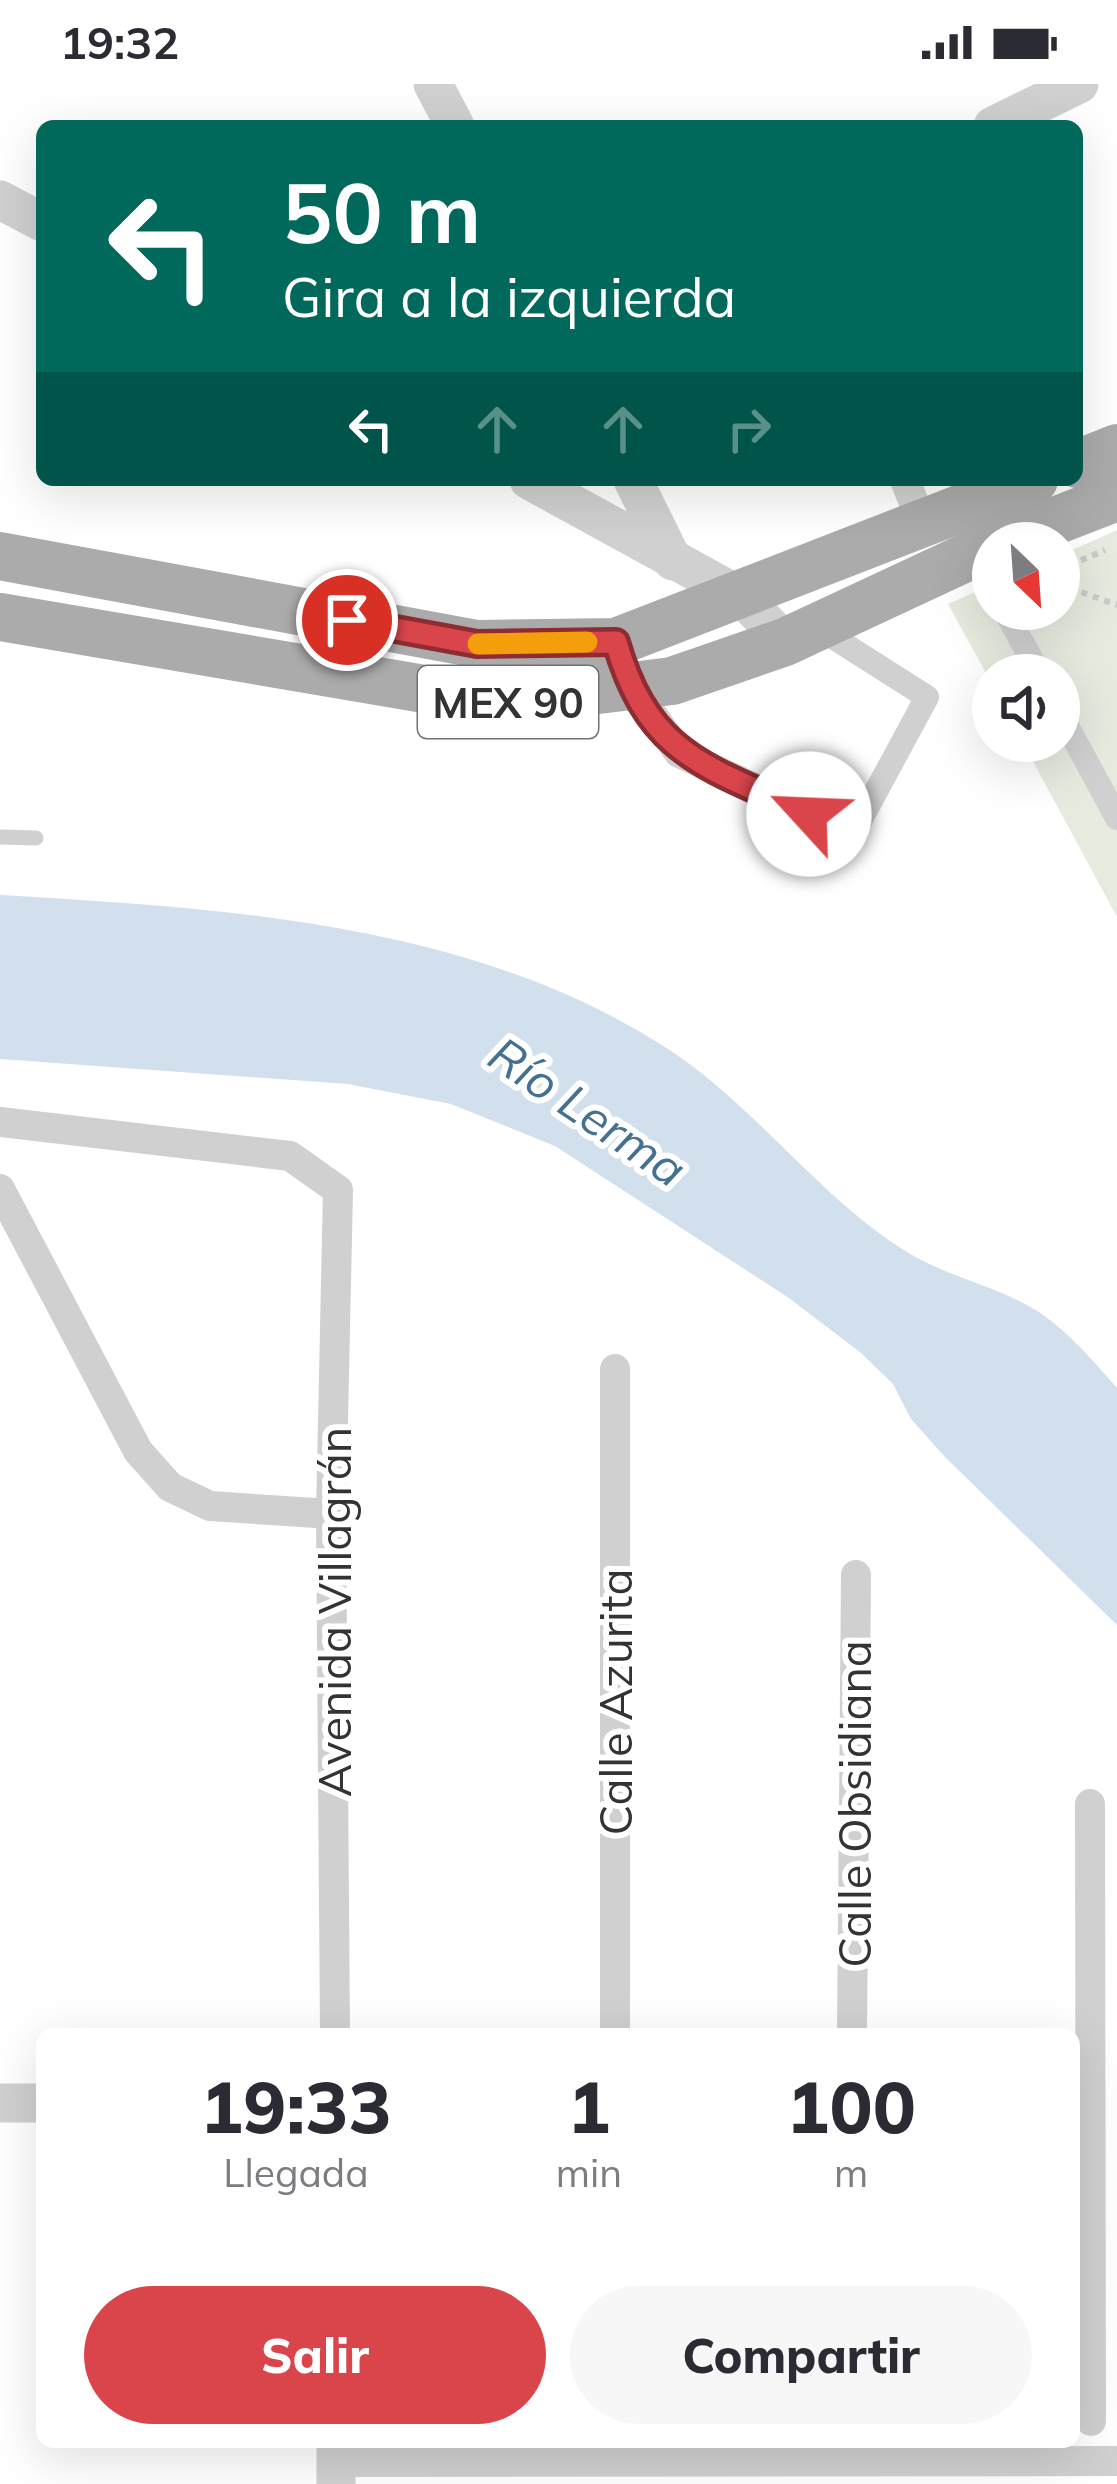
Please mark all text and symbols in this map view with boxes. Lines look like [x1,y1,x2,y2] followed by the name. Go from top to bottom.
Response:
[60,14,179,70] text: 19:32
[282,159,481,264] text: 50 m
[84,168,240,324] icon: left
[282,263,736,331] text: Gira a la izquierda
[338,396,404,462] icon: left
[464,396,530,462] icon: ahead
[590,396,656,462] icon: ahead
[716,396,782,462] icon: right
[972,522,1080,630] north arrow
[972,522,1080,762] map controls
[296,569,398,671] pin
[314,587,380,653] icon: arrive
[972,654,1080,762] button: sound
[418,666,598,738] road number: MEX 90
[746,751,872,877] position arrow
[478,1023,698,1199] water label: Río Lerma
[306,1427,362,1797] street label: Avenida Villagrán
[587,1569,643,1835] street label: Calle Azurita
[826,1640,882,1968] street label: Calle Obsidiana
[200,2061,392,2151] text: 19:33
[567,2061,611,2151] text: 1
[786,2061,916,2151] text: 100
[223,2148,369,2197] text: Llegada
[556,2148,622,2197] text: min
[834,2148,868,2197] text: m
[84,2286,546,2424] button: Salir
[570,2286,1032,2424] button: Compartir

